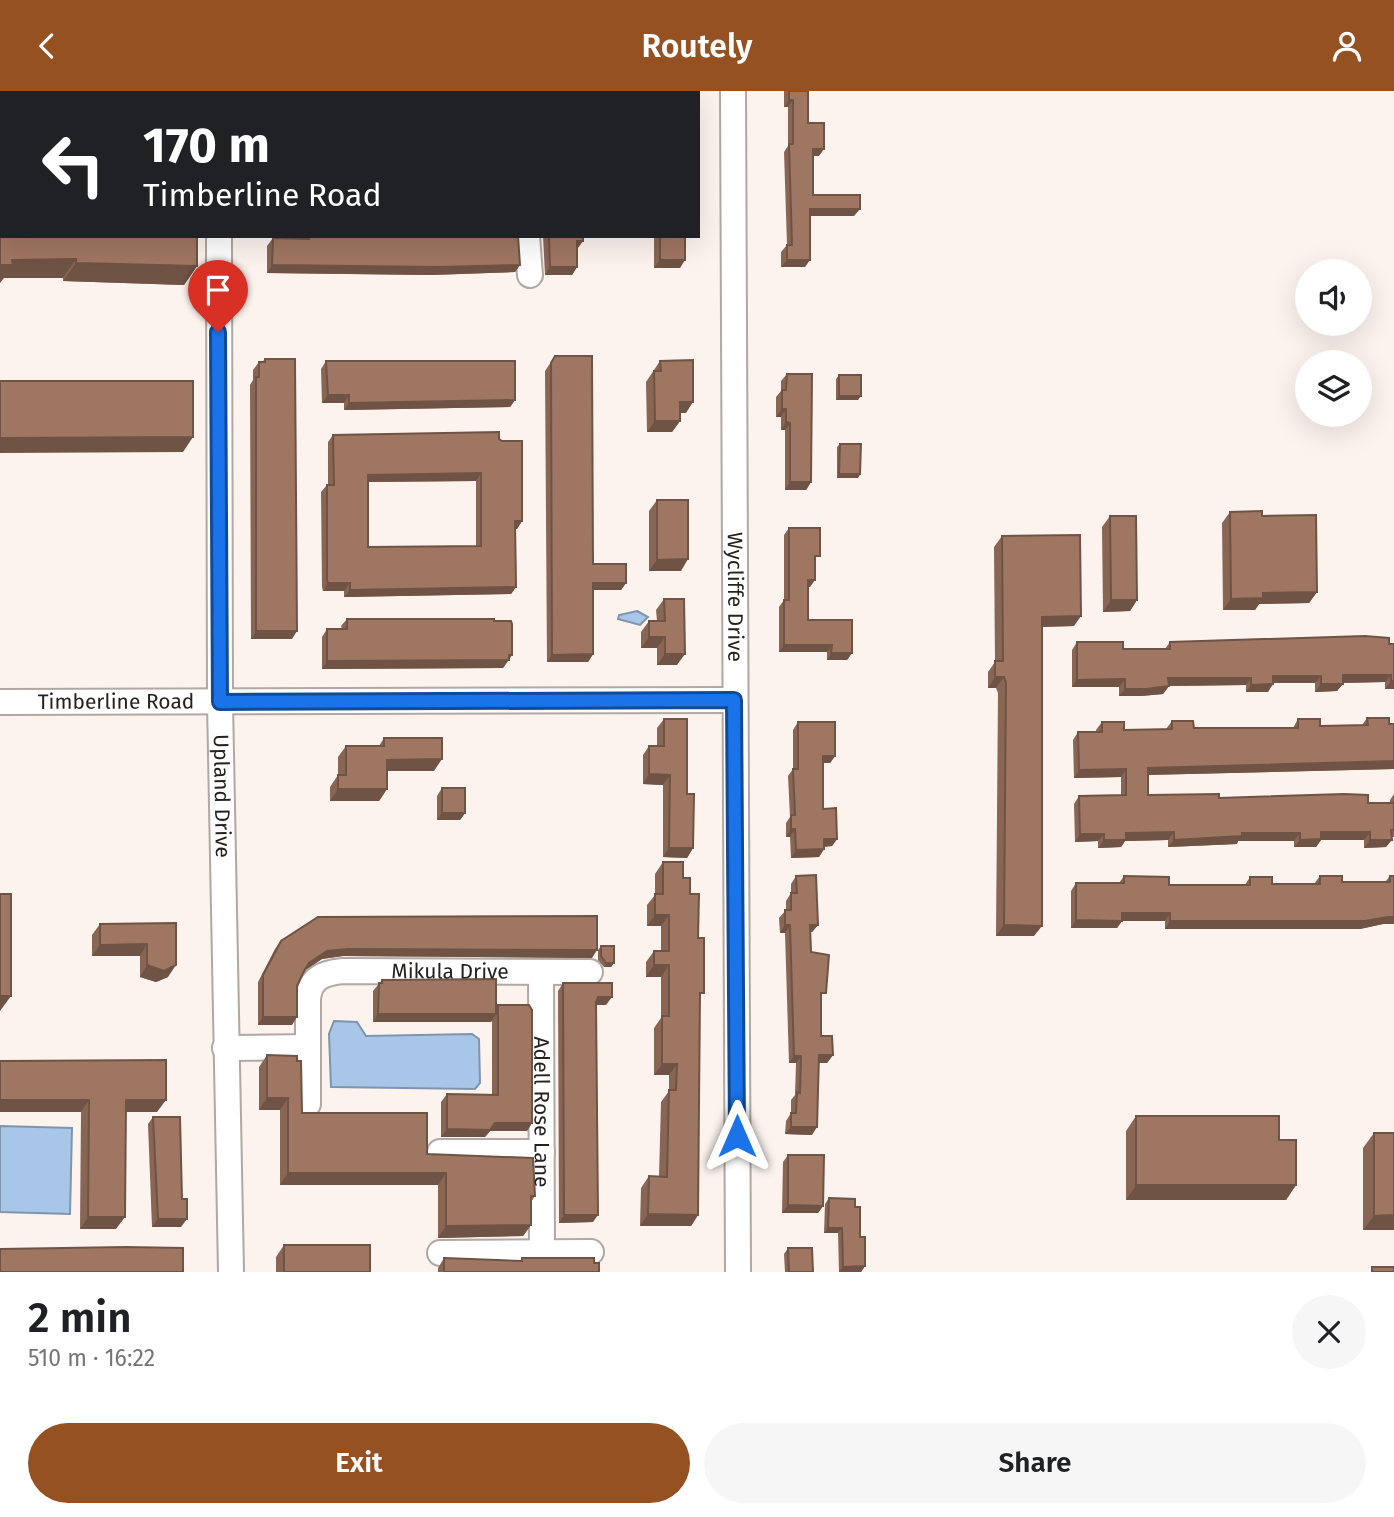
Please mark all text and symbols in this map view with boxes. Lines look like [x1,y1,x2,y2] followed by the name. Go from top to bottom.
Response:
[28,27,66,65] icon: back
[641,27,753,65] text: Routely
[1328,27,1366,65] icon: person
[143,116,270,175] text: 170 m
[28,119,119,210] icon: left
[143,176,382,214] text: Timberline Road
[1295,259,1372,427] map controls
[1295,259,1372,336] button: sound
[188,260,248,332] pin
[199,271,237,309] icon: arrive
[1295,350,1372,427] button: layers
[722,532,748,662] street label: Wycliffe Drive
[38,688,194,715] street label: Timberline Road
[208,734,236,858] street label: Upland Drive
[391,958,509,985] street label: Mikula Drive
[528,1037,555,1187] street label: Adell Rose Lane
[700,1099,774,1173] position arrow
[28,1293,132,1343] text: 2 min
[1292,1295,1366,1369] button: close
[28,1344,155,1372] text: 510 m · 16:22
[28,1423,690,1503] button: Exit
[704,1423,1366,1503] button: Share

